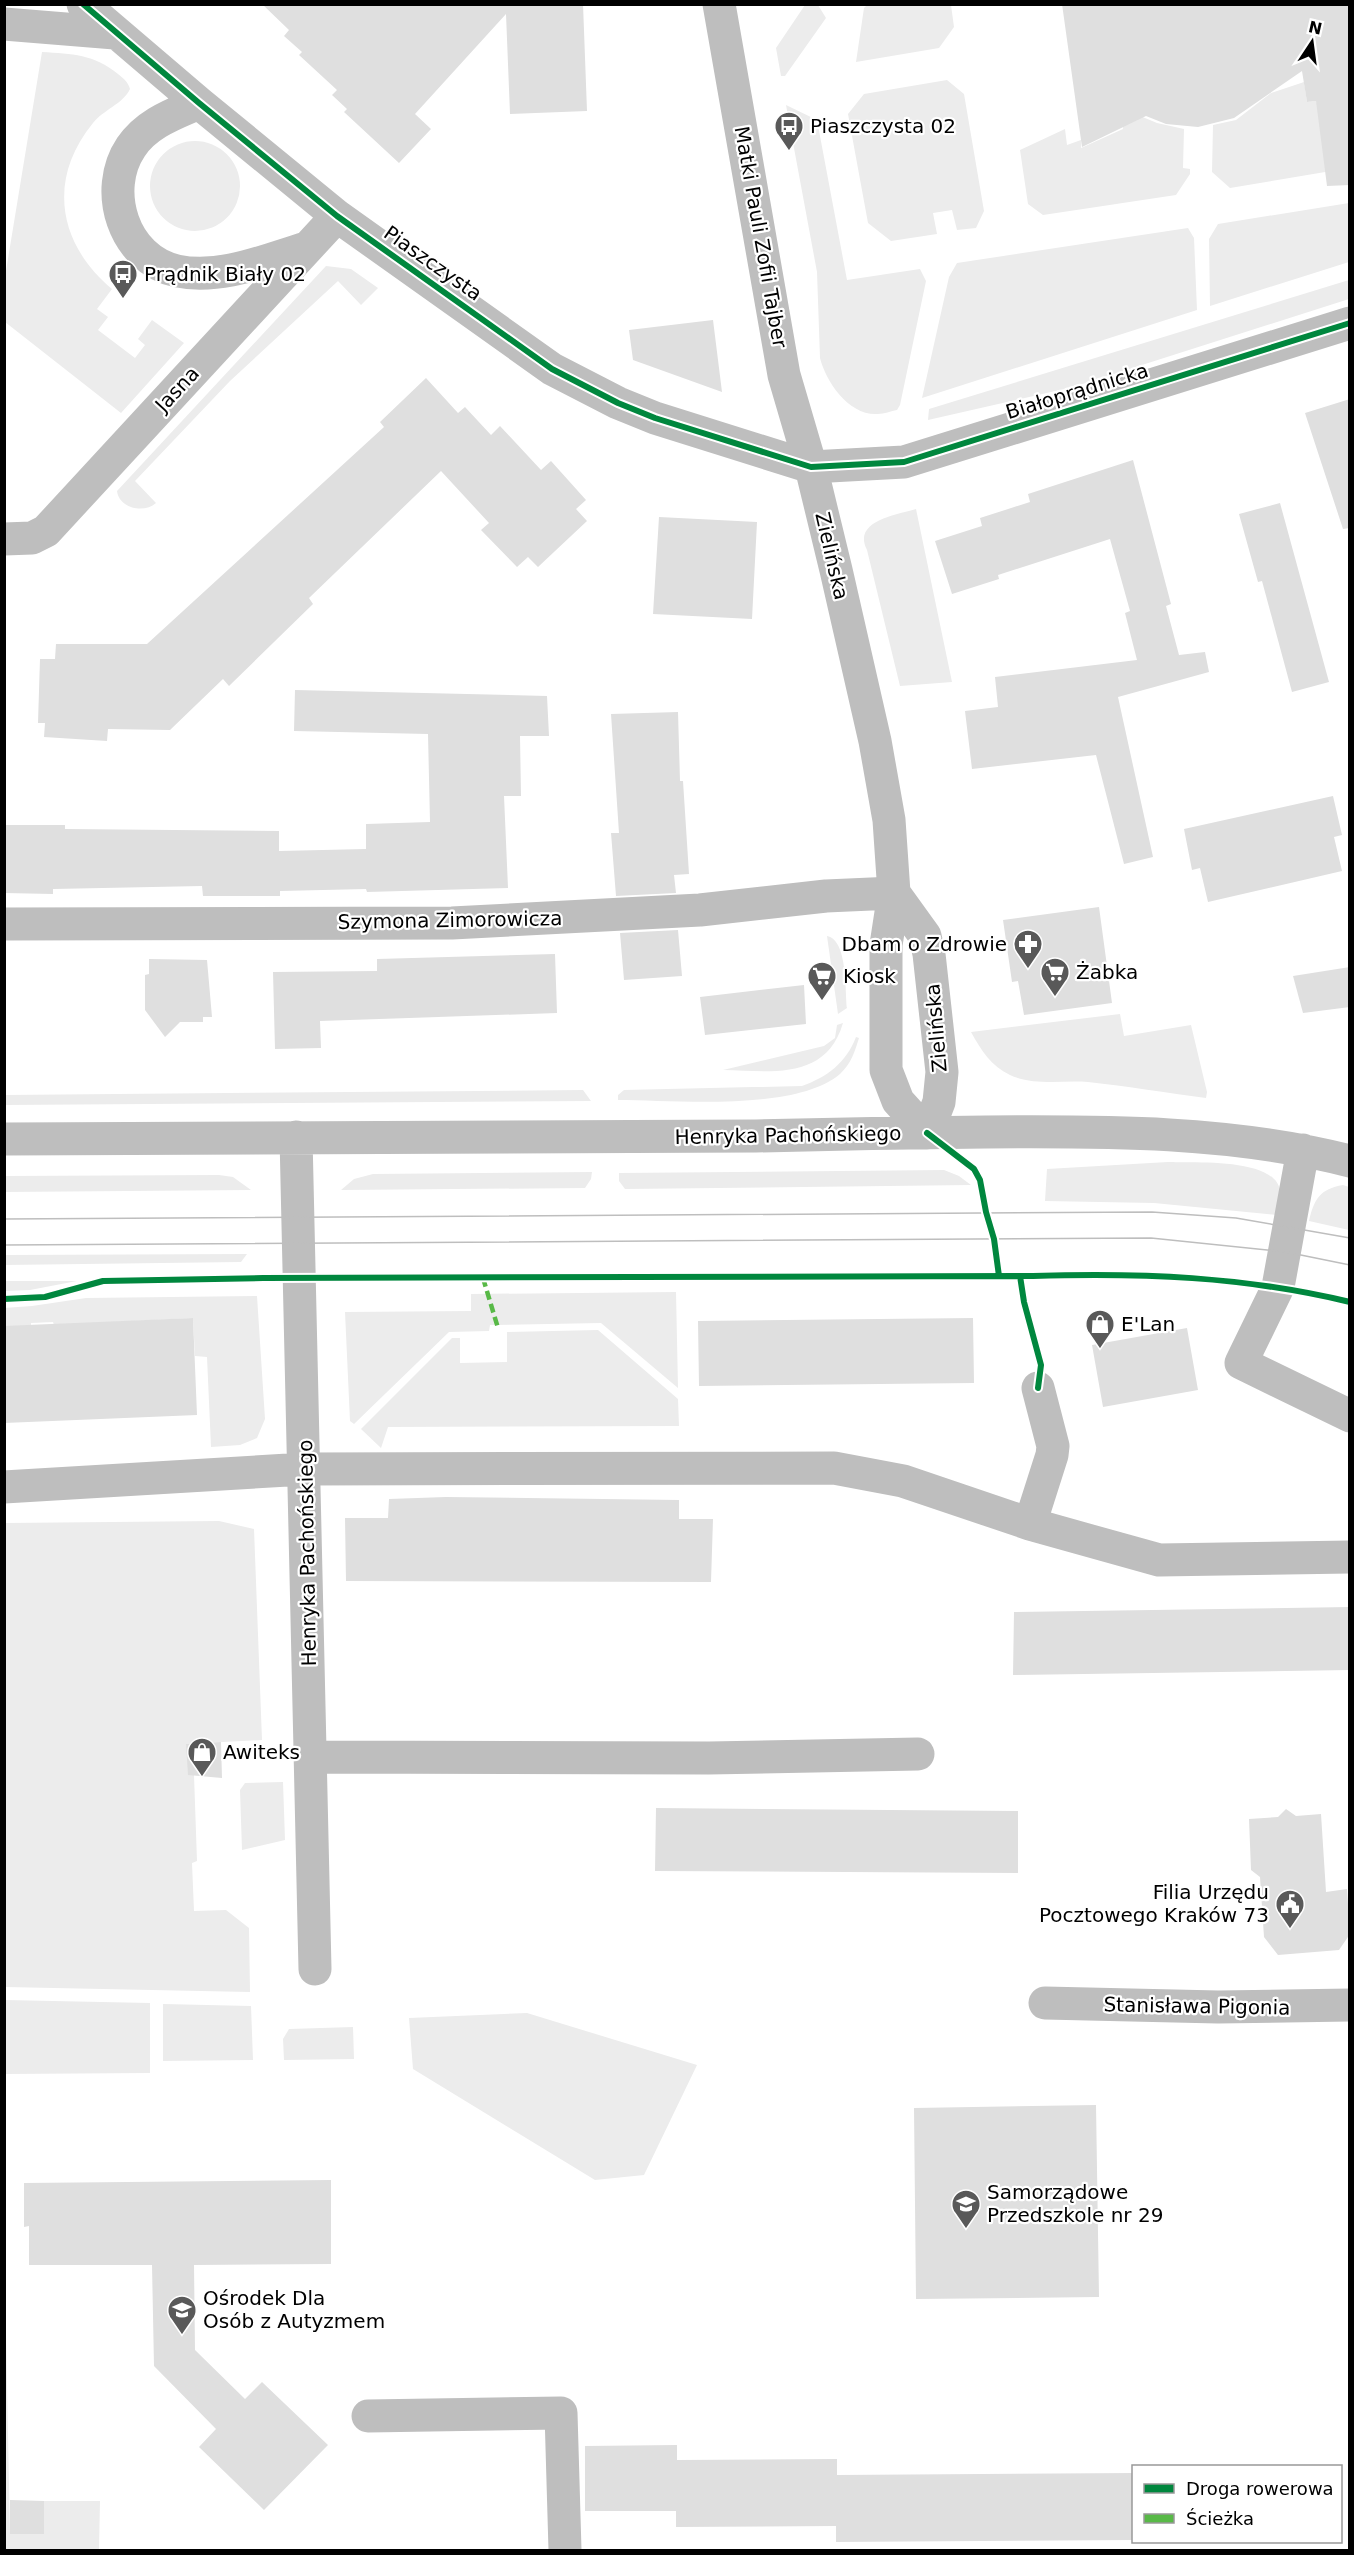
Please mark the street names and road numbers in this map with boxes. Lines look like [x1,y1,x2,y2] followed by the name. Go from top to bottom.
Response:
[730,124,792,351] street label: Matki Pauli Zofii Tajber
[379,220,487,306] street label: Piaszczysta
[1003,358,1151,424] street label: Białoprądnicka
[149,361,204,418] street label: Jasna
[810,510,854,602] street label: Zielińska
[337,906,563,934] street label: Szymona Zimorowicza
[920,982,952,1074] street label: Zielińska
[674,1121,902,1149] street label: Henryka Pachońskiego
[293,1439,321,1667] street label: Henryka Pachońskiego
[1103,1992,1291,2020] street label: Stanisława Pigonia

